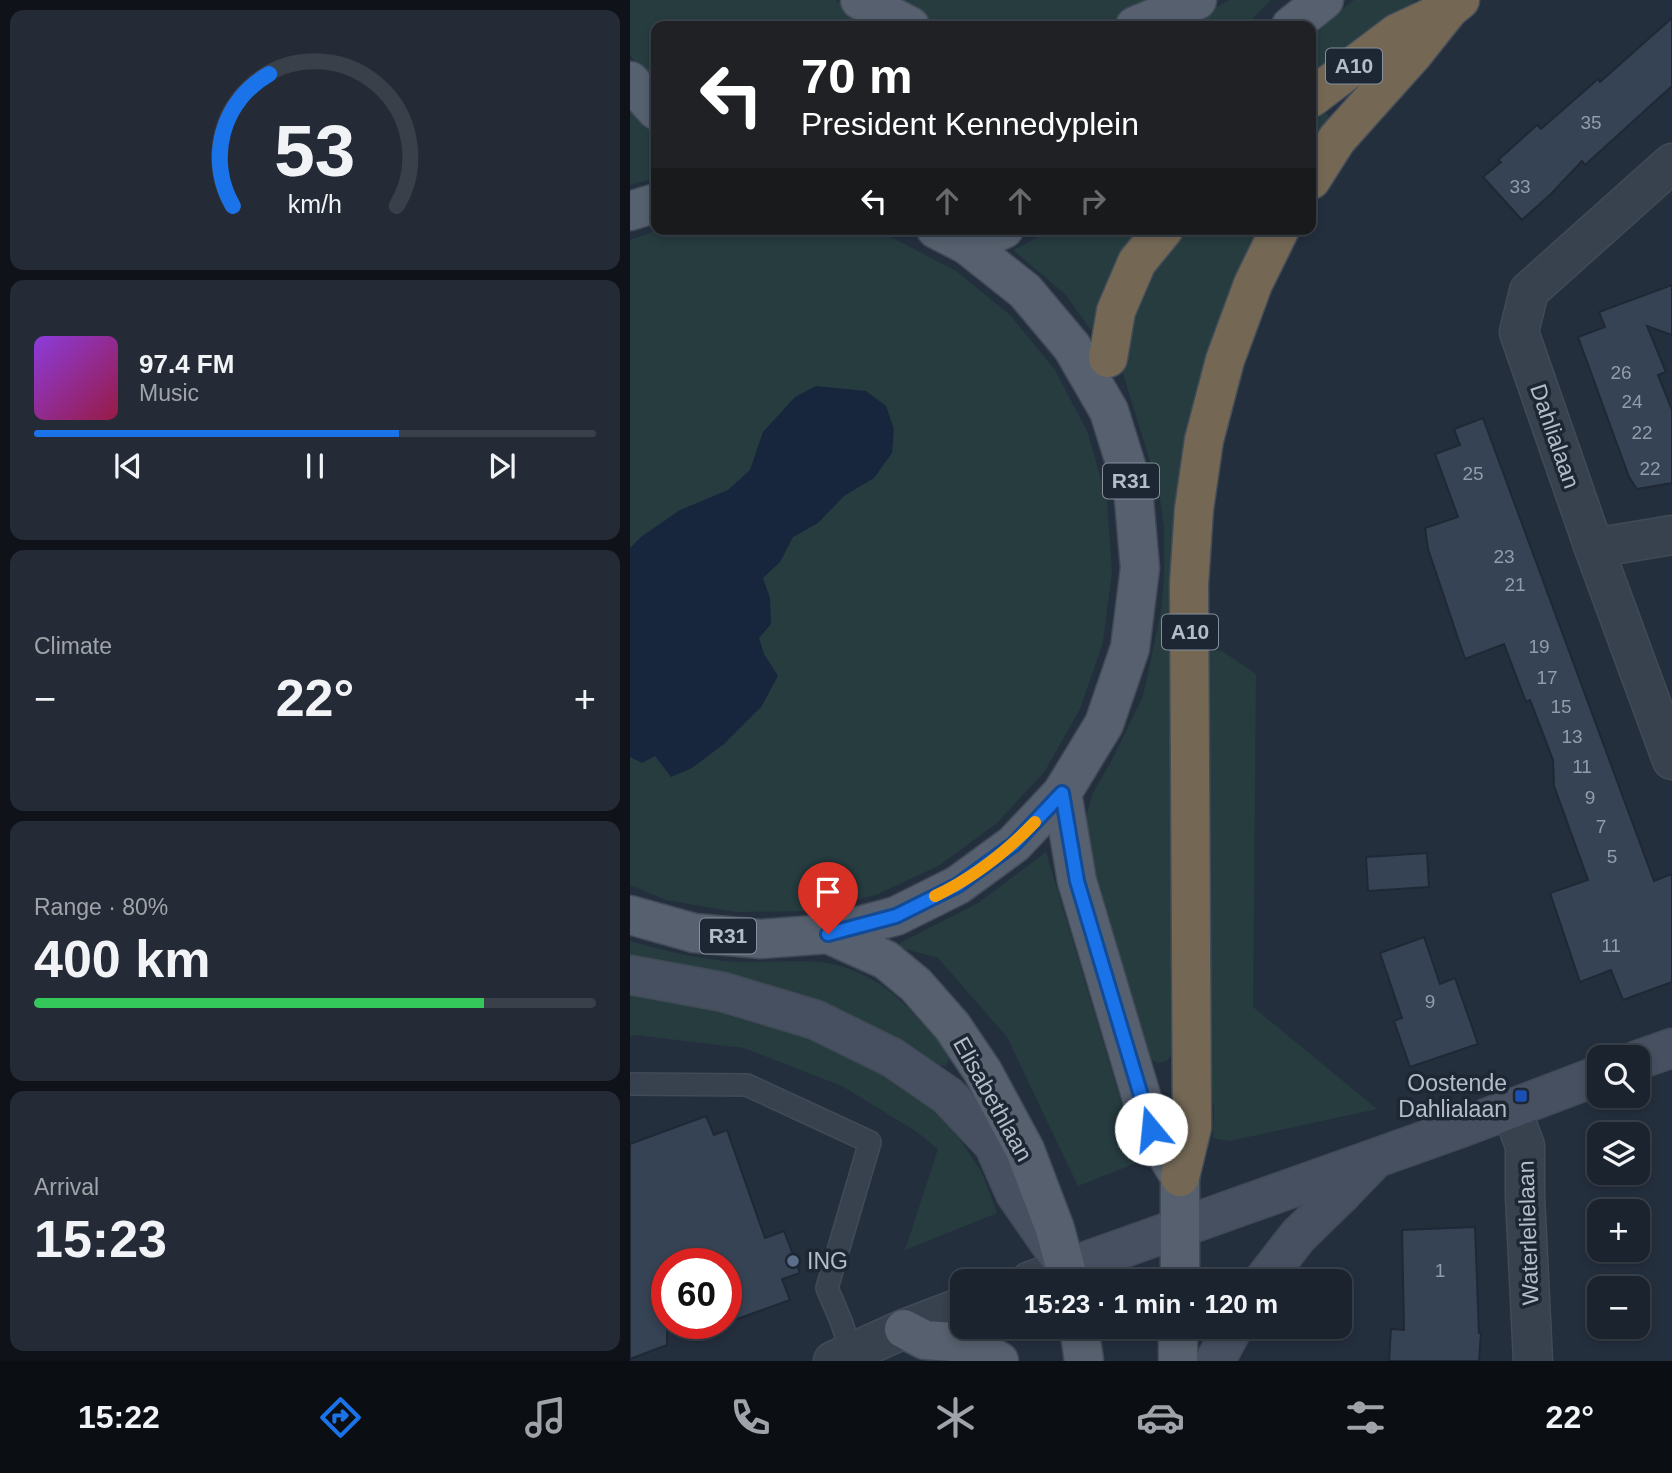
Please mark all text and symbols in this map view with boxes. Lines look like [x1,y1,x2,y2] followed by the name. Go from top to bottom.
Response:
[1326,48,1382,84] road number: A10
[686,49,777,140] icon: left
[801,49,913,103] text: 70 m
[801,106,1139,142] text: President Kennedyplein
[275,110,355,191] text: 53
[1580,112,1602,133] house number: 35
[1509,176,1531,197] house number: 33
[855,182,893,220] icon: left
[928,182,966,220] icon: ahead
[1001,182,1039,220] icon: ahead
[1074,182,1112,220] icon: right
[288,190,342,218] text: km/h
[139,349,234,379] text: 97.4 FM
[1610,362,1632,383] house number: 26
[139,380,199,406] text: Music
[1525,380,1585,492] street label: Dahlialaan
[1621,391,1643,412] house number: 24
[1631,422,1653,443] house number: 22
[109,447,147,485] icon: previous
[296,447,334,485] icon: pause
[483,447,521,485] icon: next
[1639,458,1661,479] house number: 22
[1103,463,1159,498] road number: R31
[1462,463,1484,484] house number: 25
[1493,546,1515,567] house number: 23
[1504,574,1526,595] house number: 21
[1162,614,1218,650] road number: A10
[34,633,112,659] text: Climate
[1528,636,1550,657] house number: 19
[1536,667,1558,688] house number: 17
[276,669,354,727] text: 22°
[34,678,56,720] text: −
[574,678,596,720] text: +
[1550,696,1572,717] house number: 15
[1561,726,1583,747] house number: 13
[1572,756,1592,777] house number: 11
[1585,787,1595,808] house number: 9
[1596,816,1606,837] house number: 7
[1607,846,1617,867] house number: 5
[798,862,858,934] pin
[809,873,847,911] icon: arrive
[34,894,168,920] text: Range · 80%
[700,918,756,954] road number: R31
[34,930,210,988] text: 400 km
[1601,935,1621,956] house number: 11
[1425,991,1435,1012] house number: 9
[948,1032,1038,1166] street label: Elisabethlaan
[1587,1045,1650,1339] map controls
[1587,1045,1650,1108] button: search
[1398,1070,1507,1122] place label: Oostende Dahlialaan
[1513,1088,1529,1104] marker: Oostende Dahlialaan
[1114,1092,1188,1166] position arrow
[1587,1122,1650,1185] button: layers
[1512,1160,1544,1306] street label: Waterlelielaan
[34,1174,99,1200] text: Arrival
[1587,1199,1650,1262] button: +
[34,1210,167,1268] text: 15:23
[651,1248,742,1339] speed limit sign: 60
[807,1248,848,1274] place label: ING
[785,1253,801,1269] marker: ING
[1435,1260,1445,1281] house number: 1
[1587,1276,1650,1339] button: −
[1024,1289,1278,1319] text: 15:23 · 1 min · 120 m
[316,1393,365,1442] icon: directions
[521,1393,570,1442] icon: music
[726,1393,775,1442] icon: phone
[931,1393,980,1442] icon: climate
[1136,1393,1185,1442] icon: car
[1341,1393,1390,1442] icon: filters
[78,1399,160,1435] text: 15:22
[1546,1399,1594,1435] text: 22°

